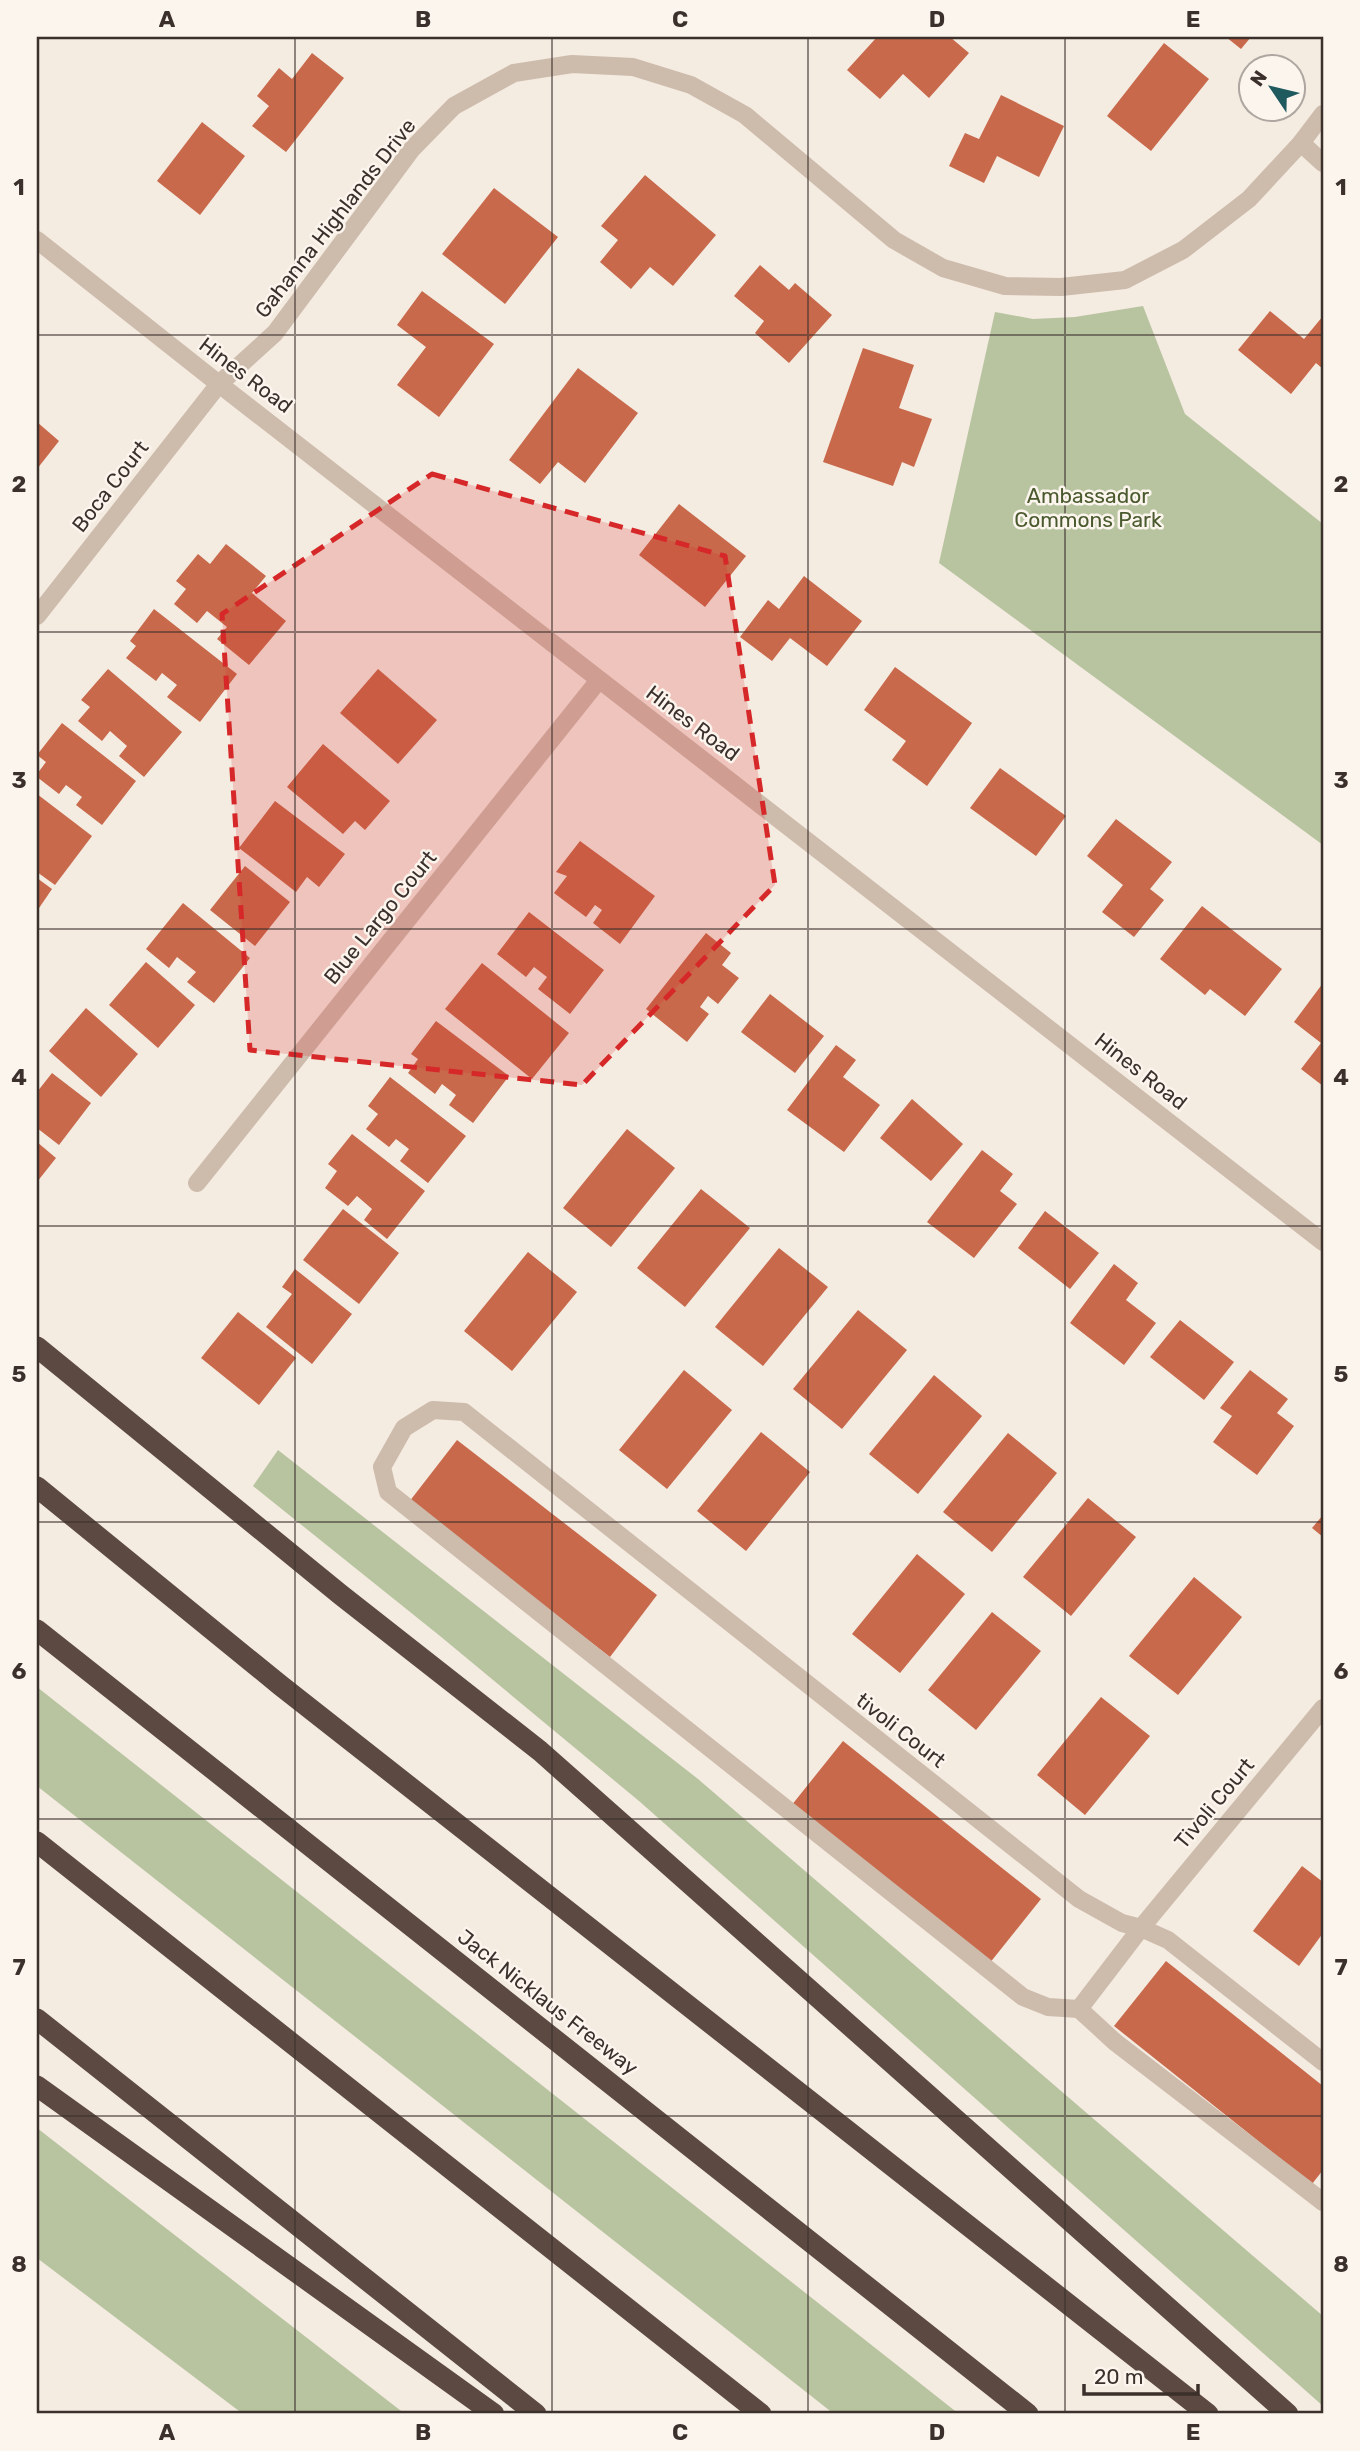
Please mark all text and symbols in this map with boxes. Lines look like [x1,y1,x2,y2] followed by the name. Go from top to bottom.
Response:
[159,5,176,33] text: A
[415,5,431,33] text: B
[672,5,688,33] text: C
[929,5,945,33] text: D
[1186,5,1200,33] text: E
[1238,52,1308,122] north arrow
[1245,66,1272,91] text: N
[249,113,421,323] street label: Gahanna Highlands Drive
[13,173,25,201] text: 1
[1335,173,1347,201] text: 1
[194,332,298,418] street label: Hines Road
[67,435,153,537] street label: Boca Court
[12,470,26,498] text: 2
[1334,470,1348,498] text: 2
[1014,483,1162,532] park label: Ambassador Commons Park
[641,680,745,766] street label: Hines Road
[11,766,27,794] text: 3
[1333,766,1349,794] text: 3
[319,845,441,989] street label: Blue Largo Court
[1090,1027,1192,1115] street label: Hines Road
[11,1063,27,1091] text: 4
[1333,1063,1349,1091] text: 4
[12,1360,27,1388] text: 5
[1334,1360,1349,1388] text: 5
[12,1657,27,1685] text: 6
[1334,1657,1349,1685] text: 6
[851,1687,951,1773] street label: tivoli Court
[1169,1753,1259,1853] street label: Tivoli Court
[453,1924,643,2080] street label: Jack Nicklaus Freeway
[12,1953,26,1981] text: 7
[1334,1953,1348,1981] text: 7
[11,2250,27,2278] text: 8
[1333,2250,1349,2278] text: 8
[1084,2353,1197,2397] scale bar
[1094,2364,1143,2389] text: 20 m
[159,2418,176,2446] text: A
[415,2418,431,2446] text: B
[672,2418,688,2446] text: C
[929,2418,945,2446] text: D
[1186,2418,1200,2446] text: E

